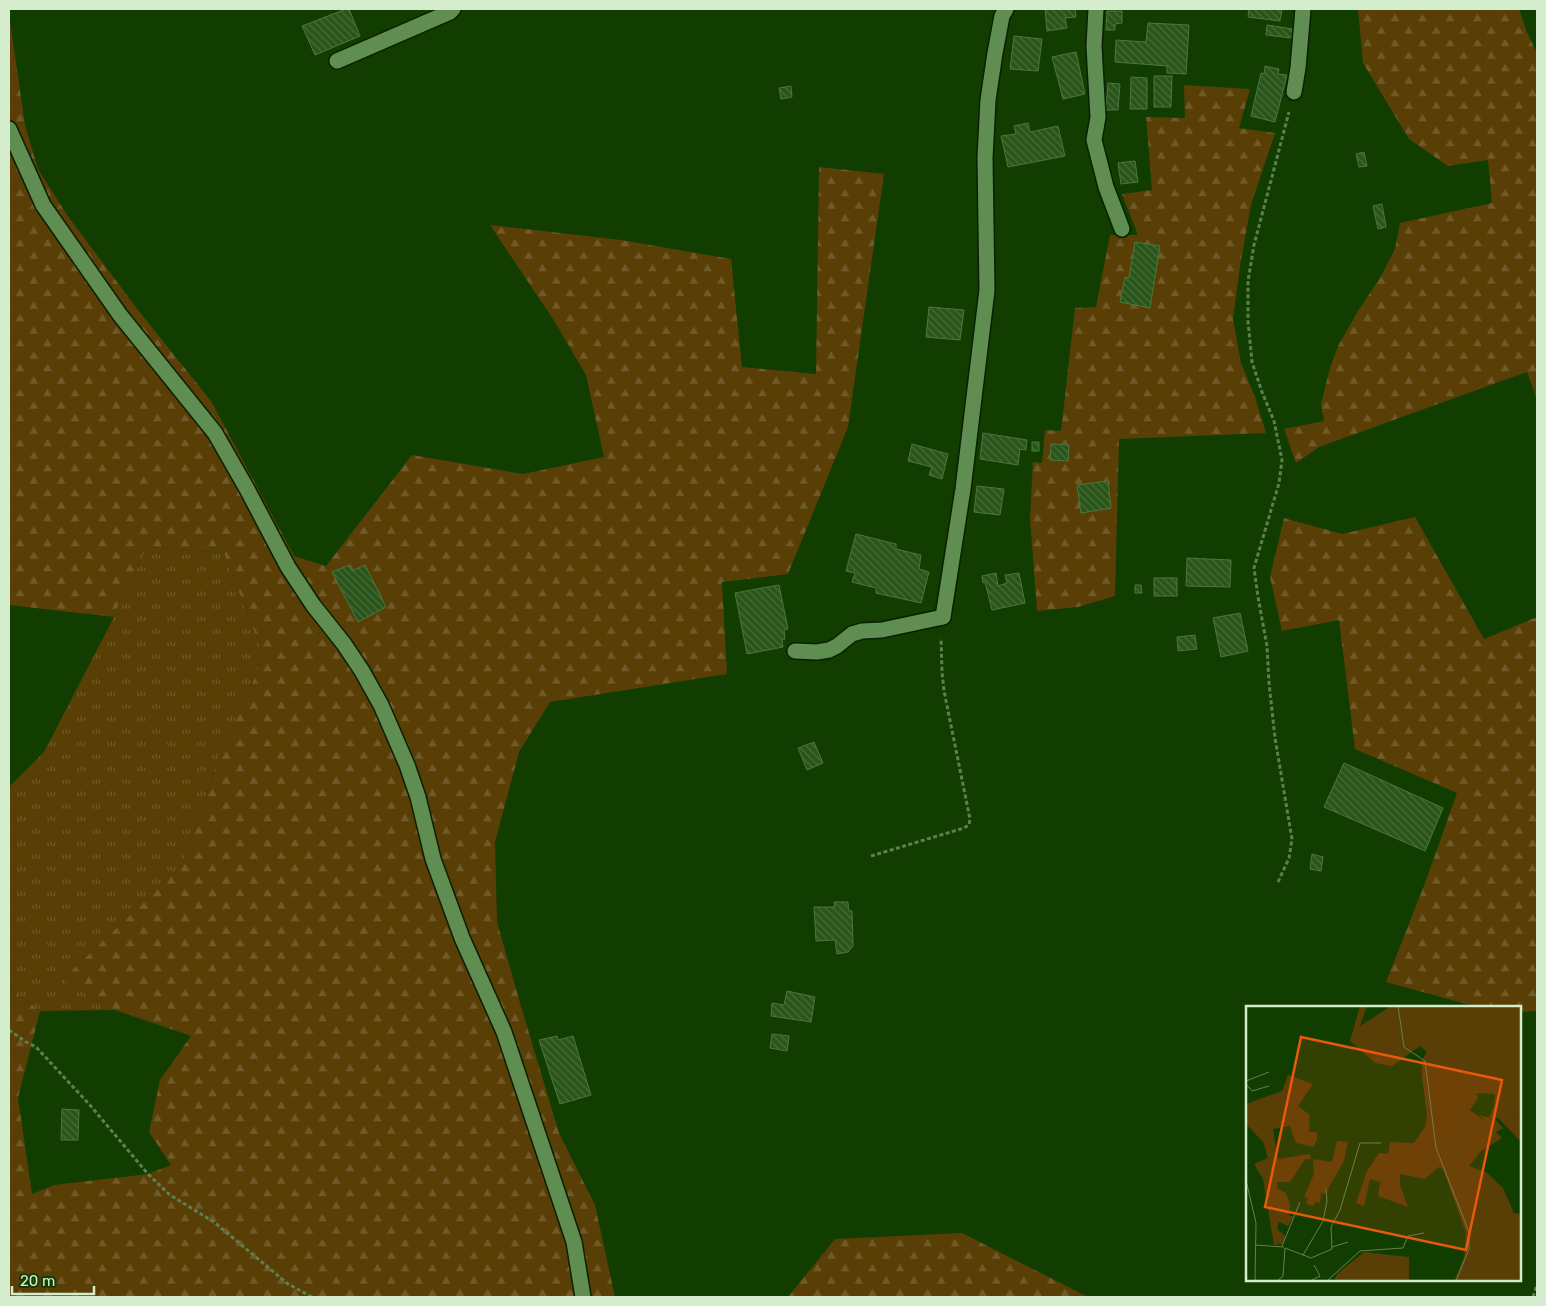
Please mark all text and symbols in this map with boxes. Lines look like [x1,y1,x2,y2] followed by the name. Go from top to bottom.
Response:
[1246,1006,1521,1281] inset map
[12,1264,95,1296] scale bar
[20,1272,55,1290] text: 20 m

